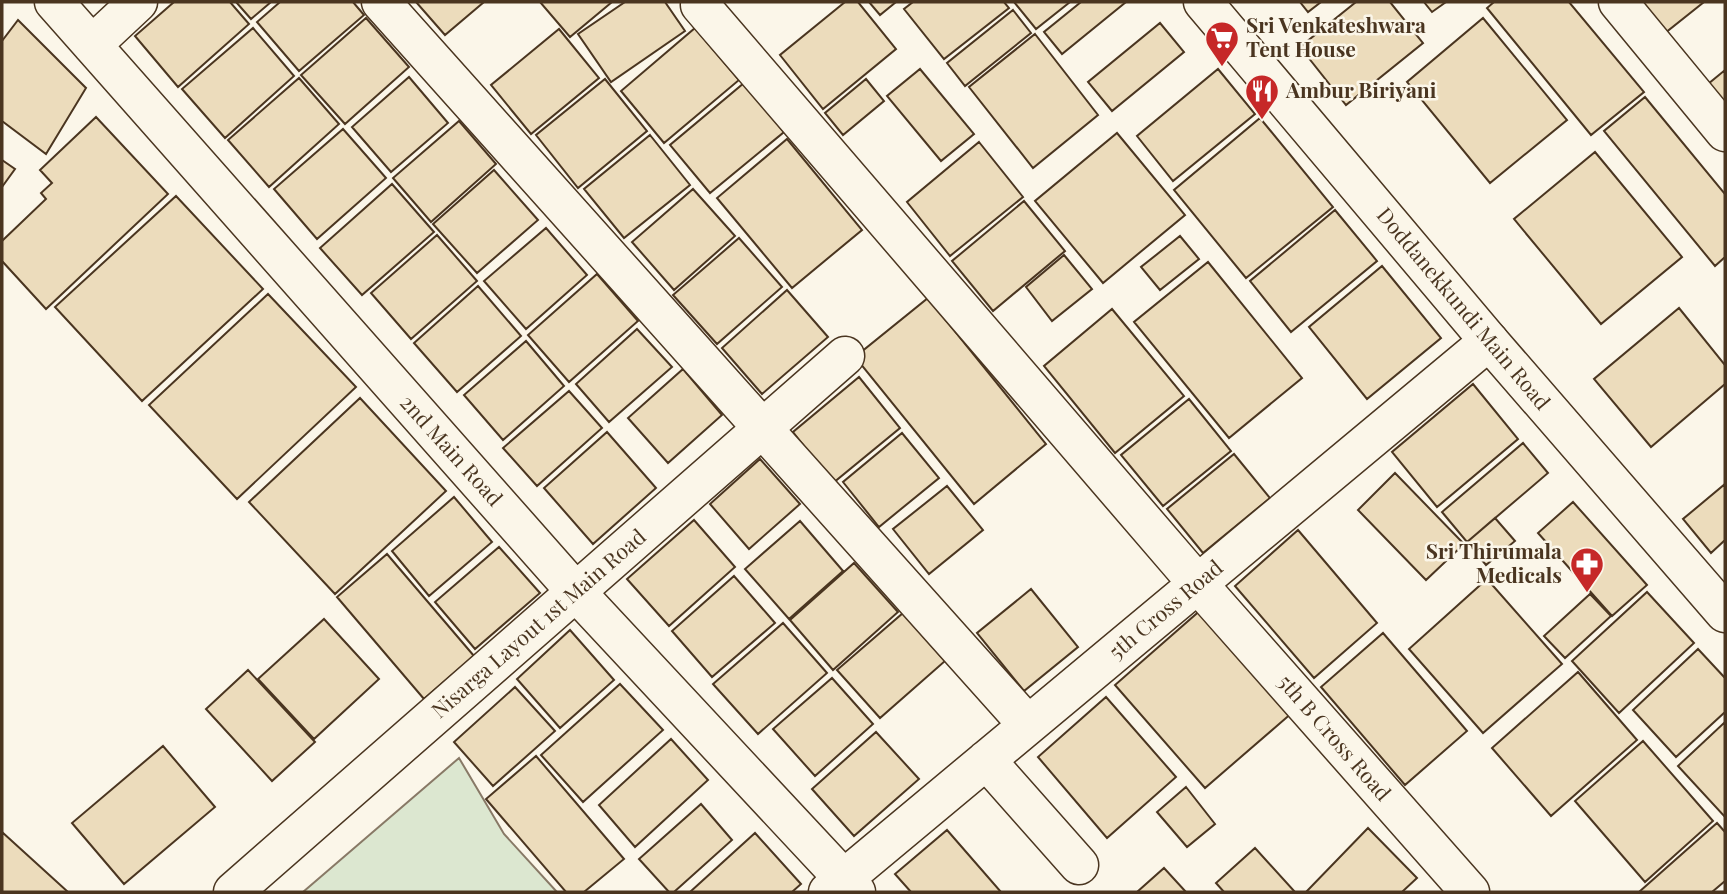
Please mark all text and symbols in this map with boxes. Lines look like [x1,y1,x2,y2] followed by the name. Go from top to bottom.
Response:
[1246,10,1426,62] place label: Sri Venkateshwara Tent House
[1203,19,1241,68] supermarket icon: Sri Venkateshwara Tent House
[1243,72,1281,121] restaurant icon: Ambur Biriyani
[1285,75,1437,103] place label: Ambur Biriyani
[1372,201,1557,415] street label: Doddanekkundi Main Road
[395,388,510,511] street label: 2nd Main Road
[425,522,651,723] street label: Nisarga Layout 1st Main Road
[1426,536,1562,588] place label: Sri Thirumala Medicals
[1568,545,1606,594] pharmacy icon: Sri Thirumala Medicals
[1102,553,1227,664] street label: 5th Cross Road
[1273,668,1398,806] street label: 5th B Cross Road

